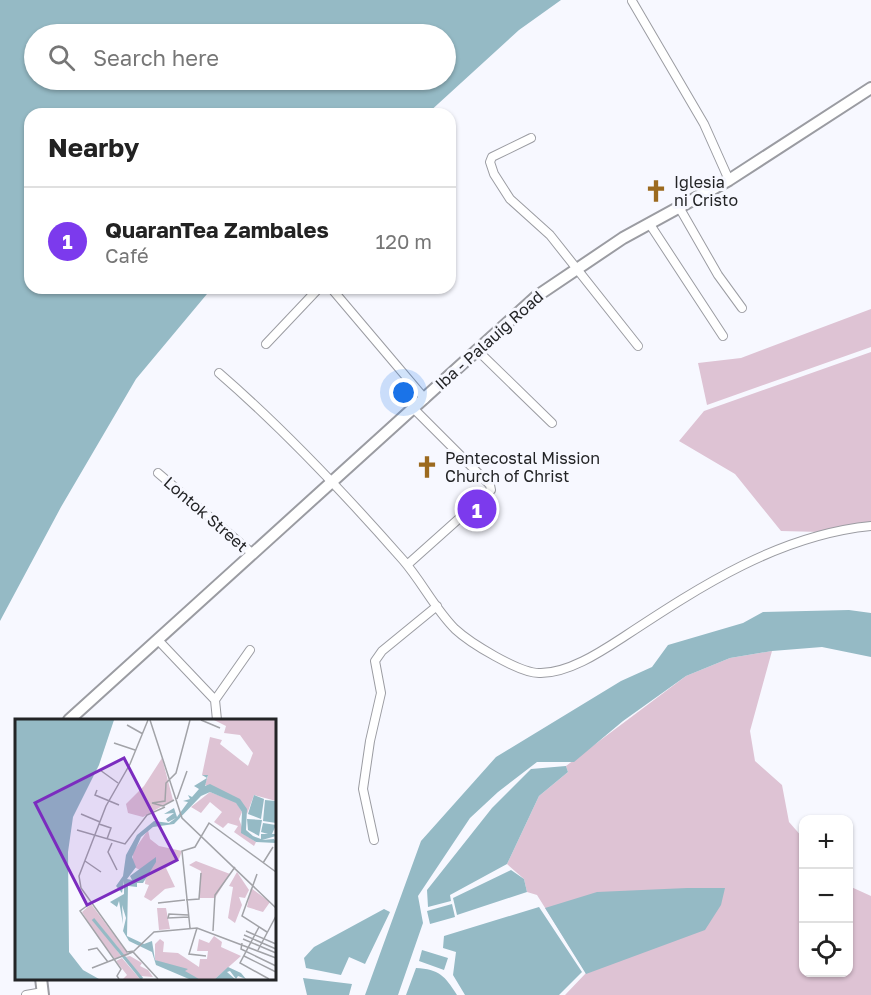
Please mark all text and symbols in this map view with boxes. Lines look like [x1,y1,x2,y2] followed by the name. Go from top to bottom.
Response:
[24,24,456,90] search box
[45,41,78,74] icon: search
[93,44,219,71] text: Search here
[48,132,139,163] text: Nearby
[674,172,738,210] place label: Iglesia ni Cristo
[643,178,669,204] church icon: Iglesia ni Cristo
[105,216,329,243] text: QuaranTea Zambales
[62,229,73,253] text: 1
[376,229,432,253] text: 120 m
[105,243,149,267] text: Café
[431,286,547,394] street label: Iba - Palauig Road
[389,378,418,407] your location
[445,448,600,486] place label: Pentecostal Mission Church of Christ
[414,454,440,480] church icon: Pentecostal Mission Church of Christ
[160,472,252,556] street label: Lontok Street
[458,486,496,532] pin: 1
[15,719,276,980] inset map
[799,815,853,977] map controls
[799,815,853,869] button: +
[799,869,853,923] button: −
[799,923,853,977] button: locate

